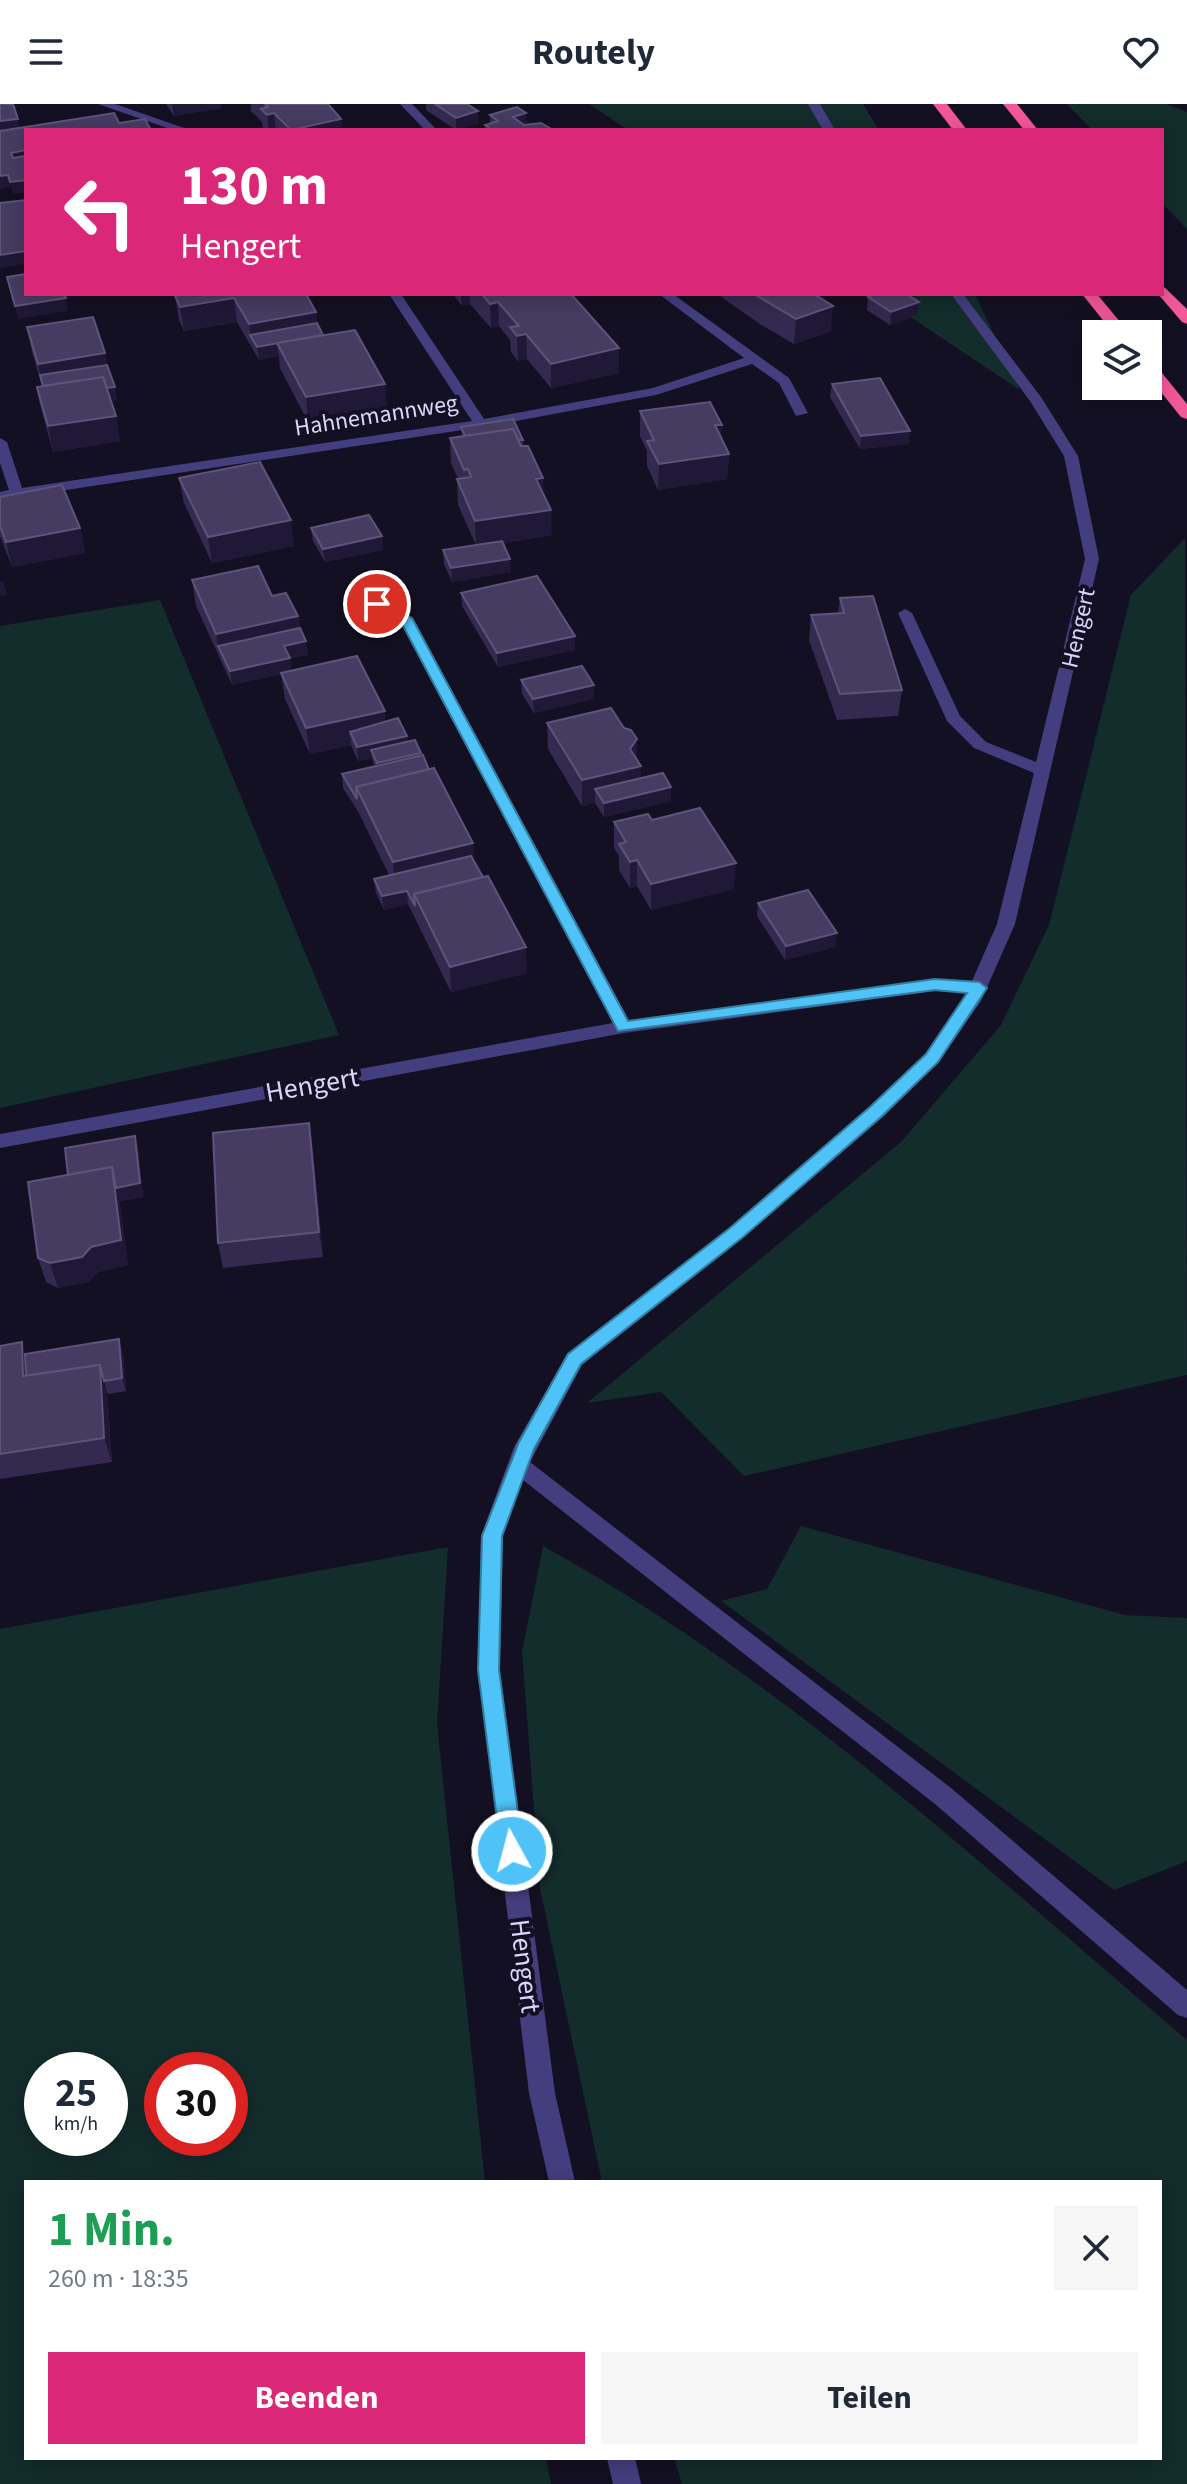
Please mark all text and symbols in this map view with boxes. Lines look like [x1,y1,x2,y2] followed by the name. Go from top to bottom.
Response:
[532,27,655,78] text: Routely
[24,30,68,74] icon: menu
[1119,30,1163,74] icon: heart
[180,147,328,226] text: 130 m
[48,160,152,264] icon: left
[180,221,301,272] text: Hengert
[1082,320,1162,400] map controls
[1082,320,1162,400] button: layers
[292,385,460,446] street label: Hahnemannweg
[343,570,411,638] pin
[355,582,399,626] icon: arrive
[1052,585,1105,671] street label: Hengert
[262,1057,363,1113] street label: Hengert
[470,1809,554,1893] position arrow
[499,1917,551,2016] street label: Hengert
[144,2052,248,2156] speed limit sign: 30
[55,2065,97,2122] text: 25
[54,2110,98,2138] text: km/h
[48,2196,175,2264] text: 1 Min.
[1054,2206,1138,2290] button: close
[48,2260,189,2297] text: 260 m · 18:35
[48,2352,585,2444] button: Beenden
[601,2352,1138,2444] button: Teilen

